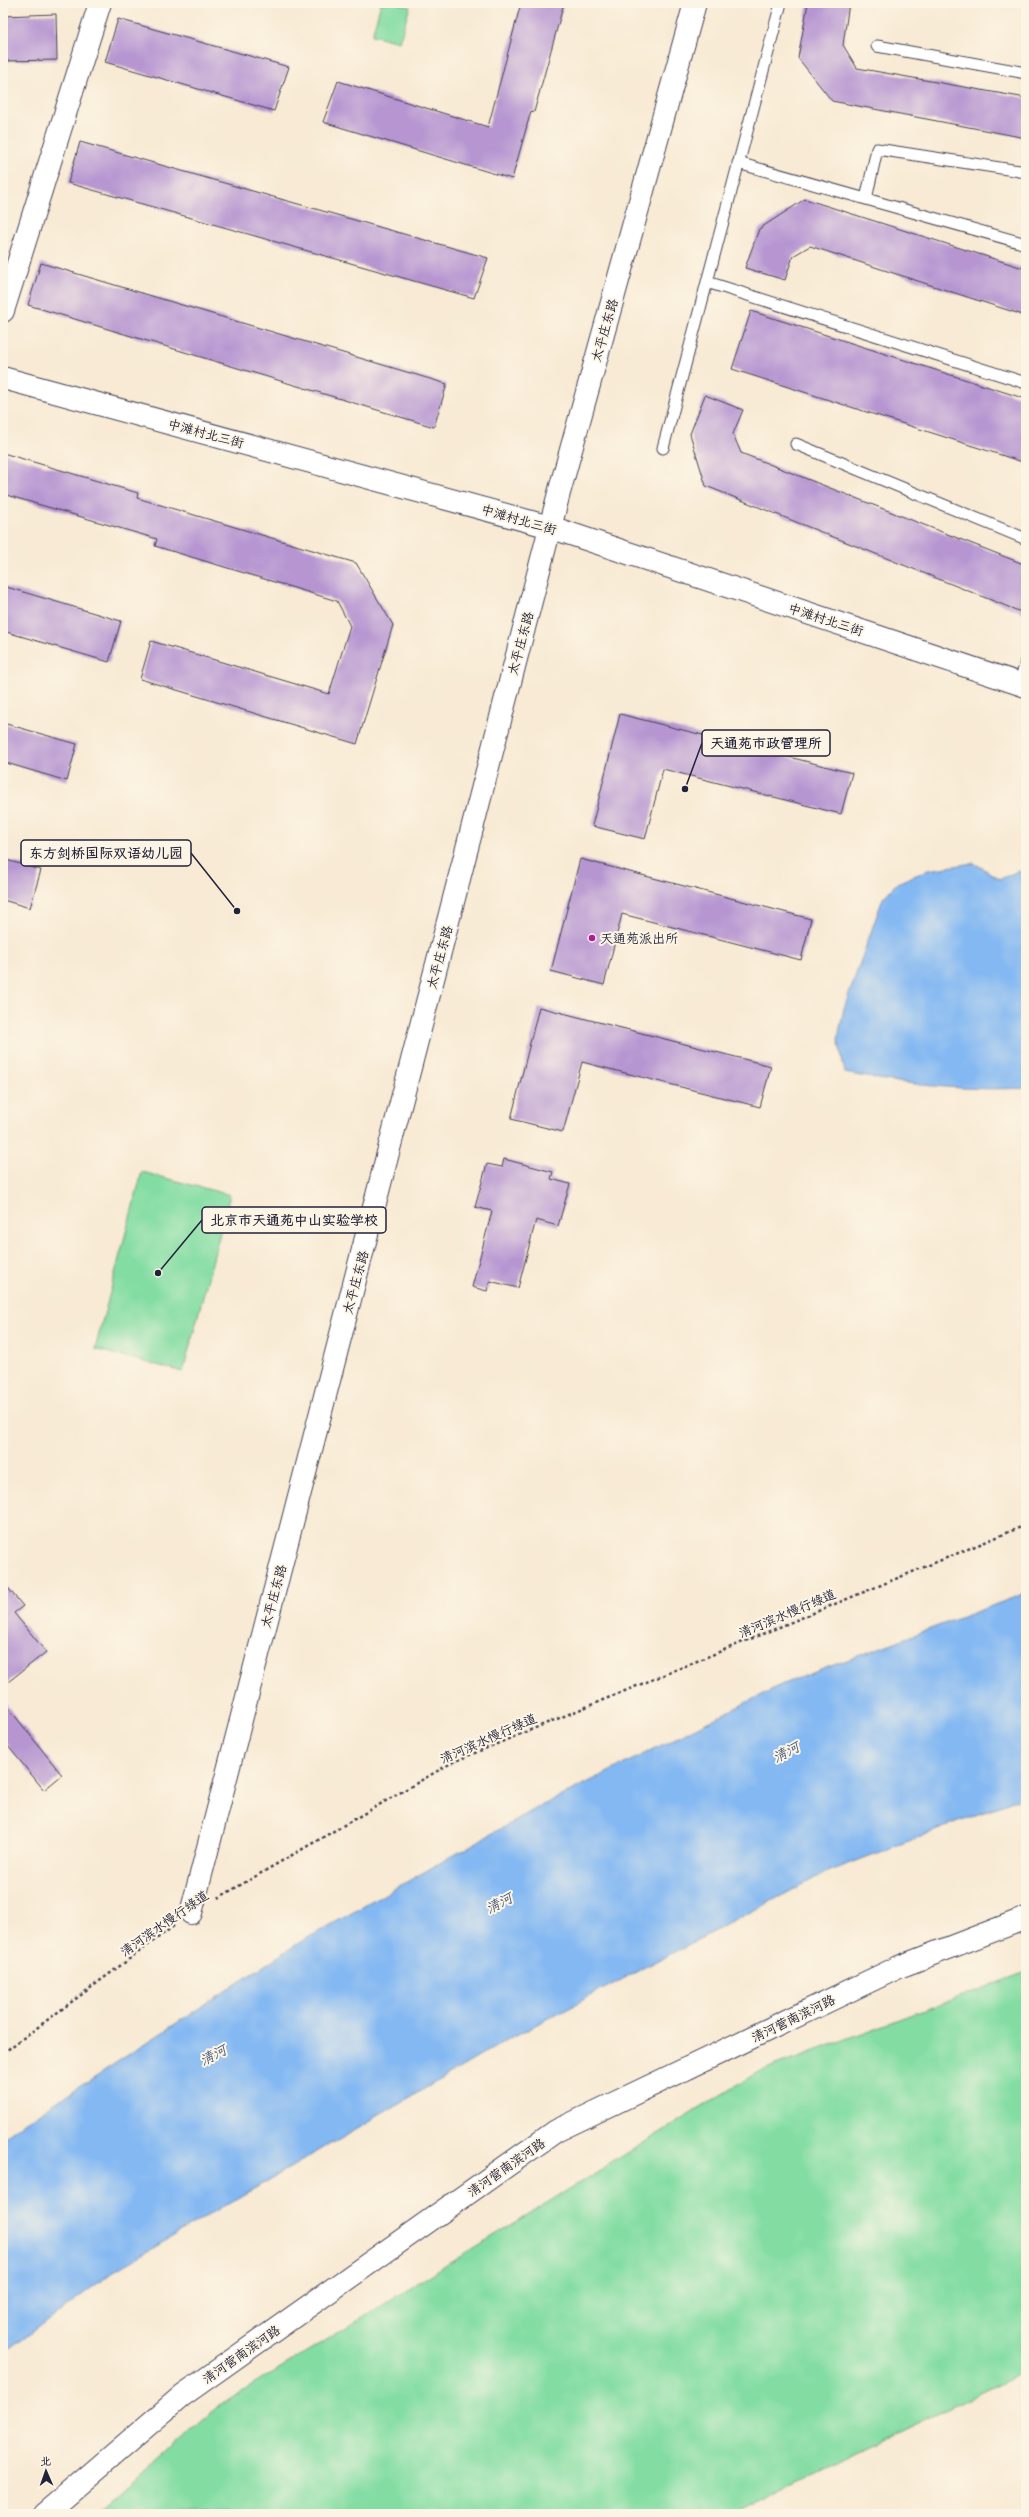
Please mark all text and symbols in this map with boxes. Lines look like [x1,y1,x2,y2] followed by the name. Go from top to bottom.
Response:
[589,297,623,364] street label: 太平庄东路
[166,416,245,453] street label: 中滩村北三街
[479,502,558,539] street label: 中滩村北三街
[786,600,865,641] street label: 中滩村北三街
[506,610,538,677] street label: 太平庄东路
[702,730,830,756] callout: 天通苑市政管理所
[710,736,822,754] text: 天通苑市政管理所
[21,840,191,866] callout: 东方剑桥国际双语幼儿园
[29,846,183,864] text: 东方剑桥国际双语幼儿园
[425,924,457,991] street label: 太平庄东路
[600,932,678,948] place label: 天通苑派出所
[587,933,597,943] marker: 天通苑派出所
[202,1207,386,1233] callout: 北京市天通苑中山实验学校
[210,1213,378,1231] text: 北京市天通苑中山实验学校
[341,1249,373,1316] street label: 太平庄东路
[259,1563,291,1630] street label: 太平庄东路
[737,1587,839,1643] street label: 清河滨水慢行绿道
[438,1711,540,1768] street label: 清河滨水慢行绿道
[770,1738,805,1768] water label: 清河
[118,1888,212,1961] street label: 清河滨水慢行绿道
[483,1889,518,1919] water label: 清河
[749,1993,838,2047] street label: 清河营南滨河路
[197,2041,232,2071] water label: 清河
[465,2136,549,2201] street label: 清河营南滨河路
[200,2323,284,2388] street label: 清河营南滨河路
[26,2451,66,2491] north arrow
[40,2457,51,2469] text: 北

